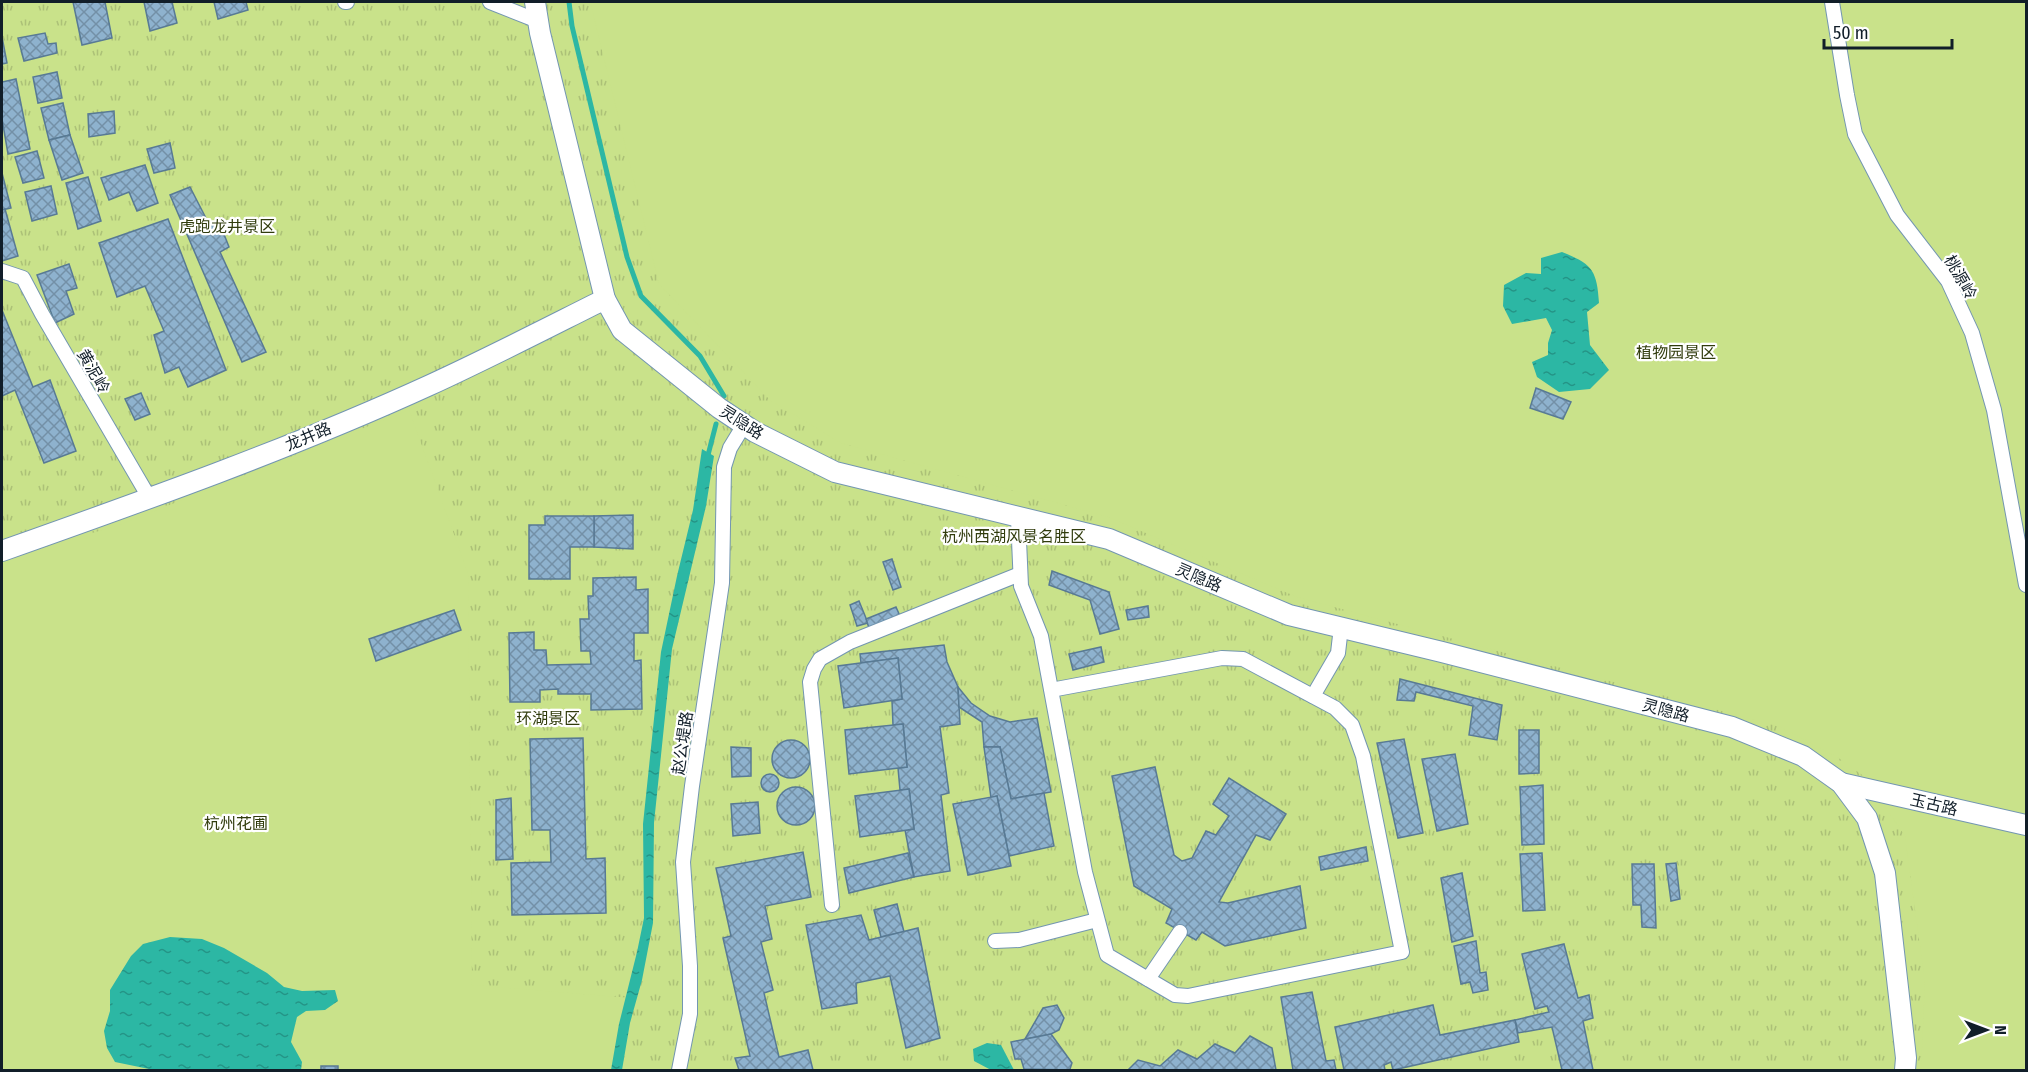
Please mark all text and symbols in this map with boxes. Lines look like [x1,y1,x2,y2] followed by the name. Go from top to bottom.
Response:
[1824,12,1952,50] scale bar
[1833,22,1869,44] text: 50 m
[179,217,275,236] park label: 虎跑龙井景区
[1940,252,1981,303] street label: 桃源岭
[1636,343,1716,362] park label: 植物园景区
[73,346,114,397] street label: 黄泥岭
[716,402,767,443] street label: 灵隐路
[282,418,334,455] street label: 龙井路
[942,527,1086,546] park label: 杭州西湖风景名胜区
[1173,559,1225,596] street label: 灵隐路
[1640,695,1692,726] street label: 灵隐路
[516,709,580,728] park label: 环湖景区
[669,710,696,776] street label: 赵公堤路
[1908,790,1959,819] street label: 玉古路
[204,814,268,833] park label: 杭州花圃
[1956,1000,2016,1060] north arrow
[1991,1025,2010,1035] text: N

